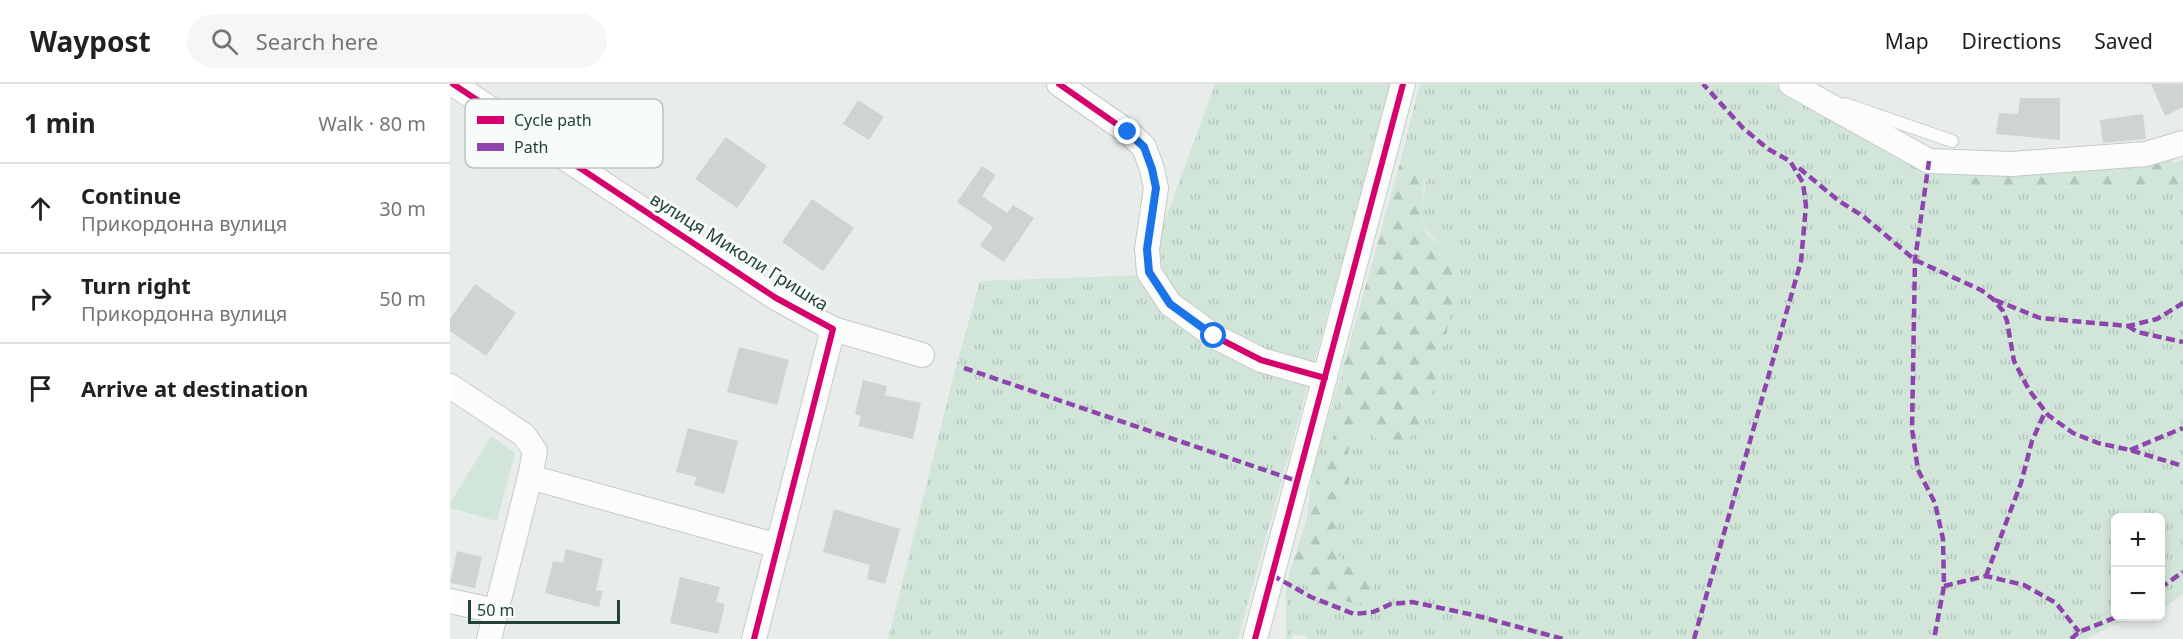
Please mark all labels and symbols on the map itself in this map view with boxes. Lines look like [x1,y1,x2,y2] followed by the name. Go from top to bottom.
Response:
[465,99,663,168] legend
[514,109,592,131] text: Cycle path
[1114,118,1140,144] route end
[514,136,548,158] text: Path
[646,186,833,316] street label: вулиця Миколи Гришка
[1200,322,1226,348] route start
[468,597,620,624] scale bar

